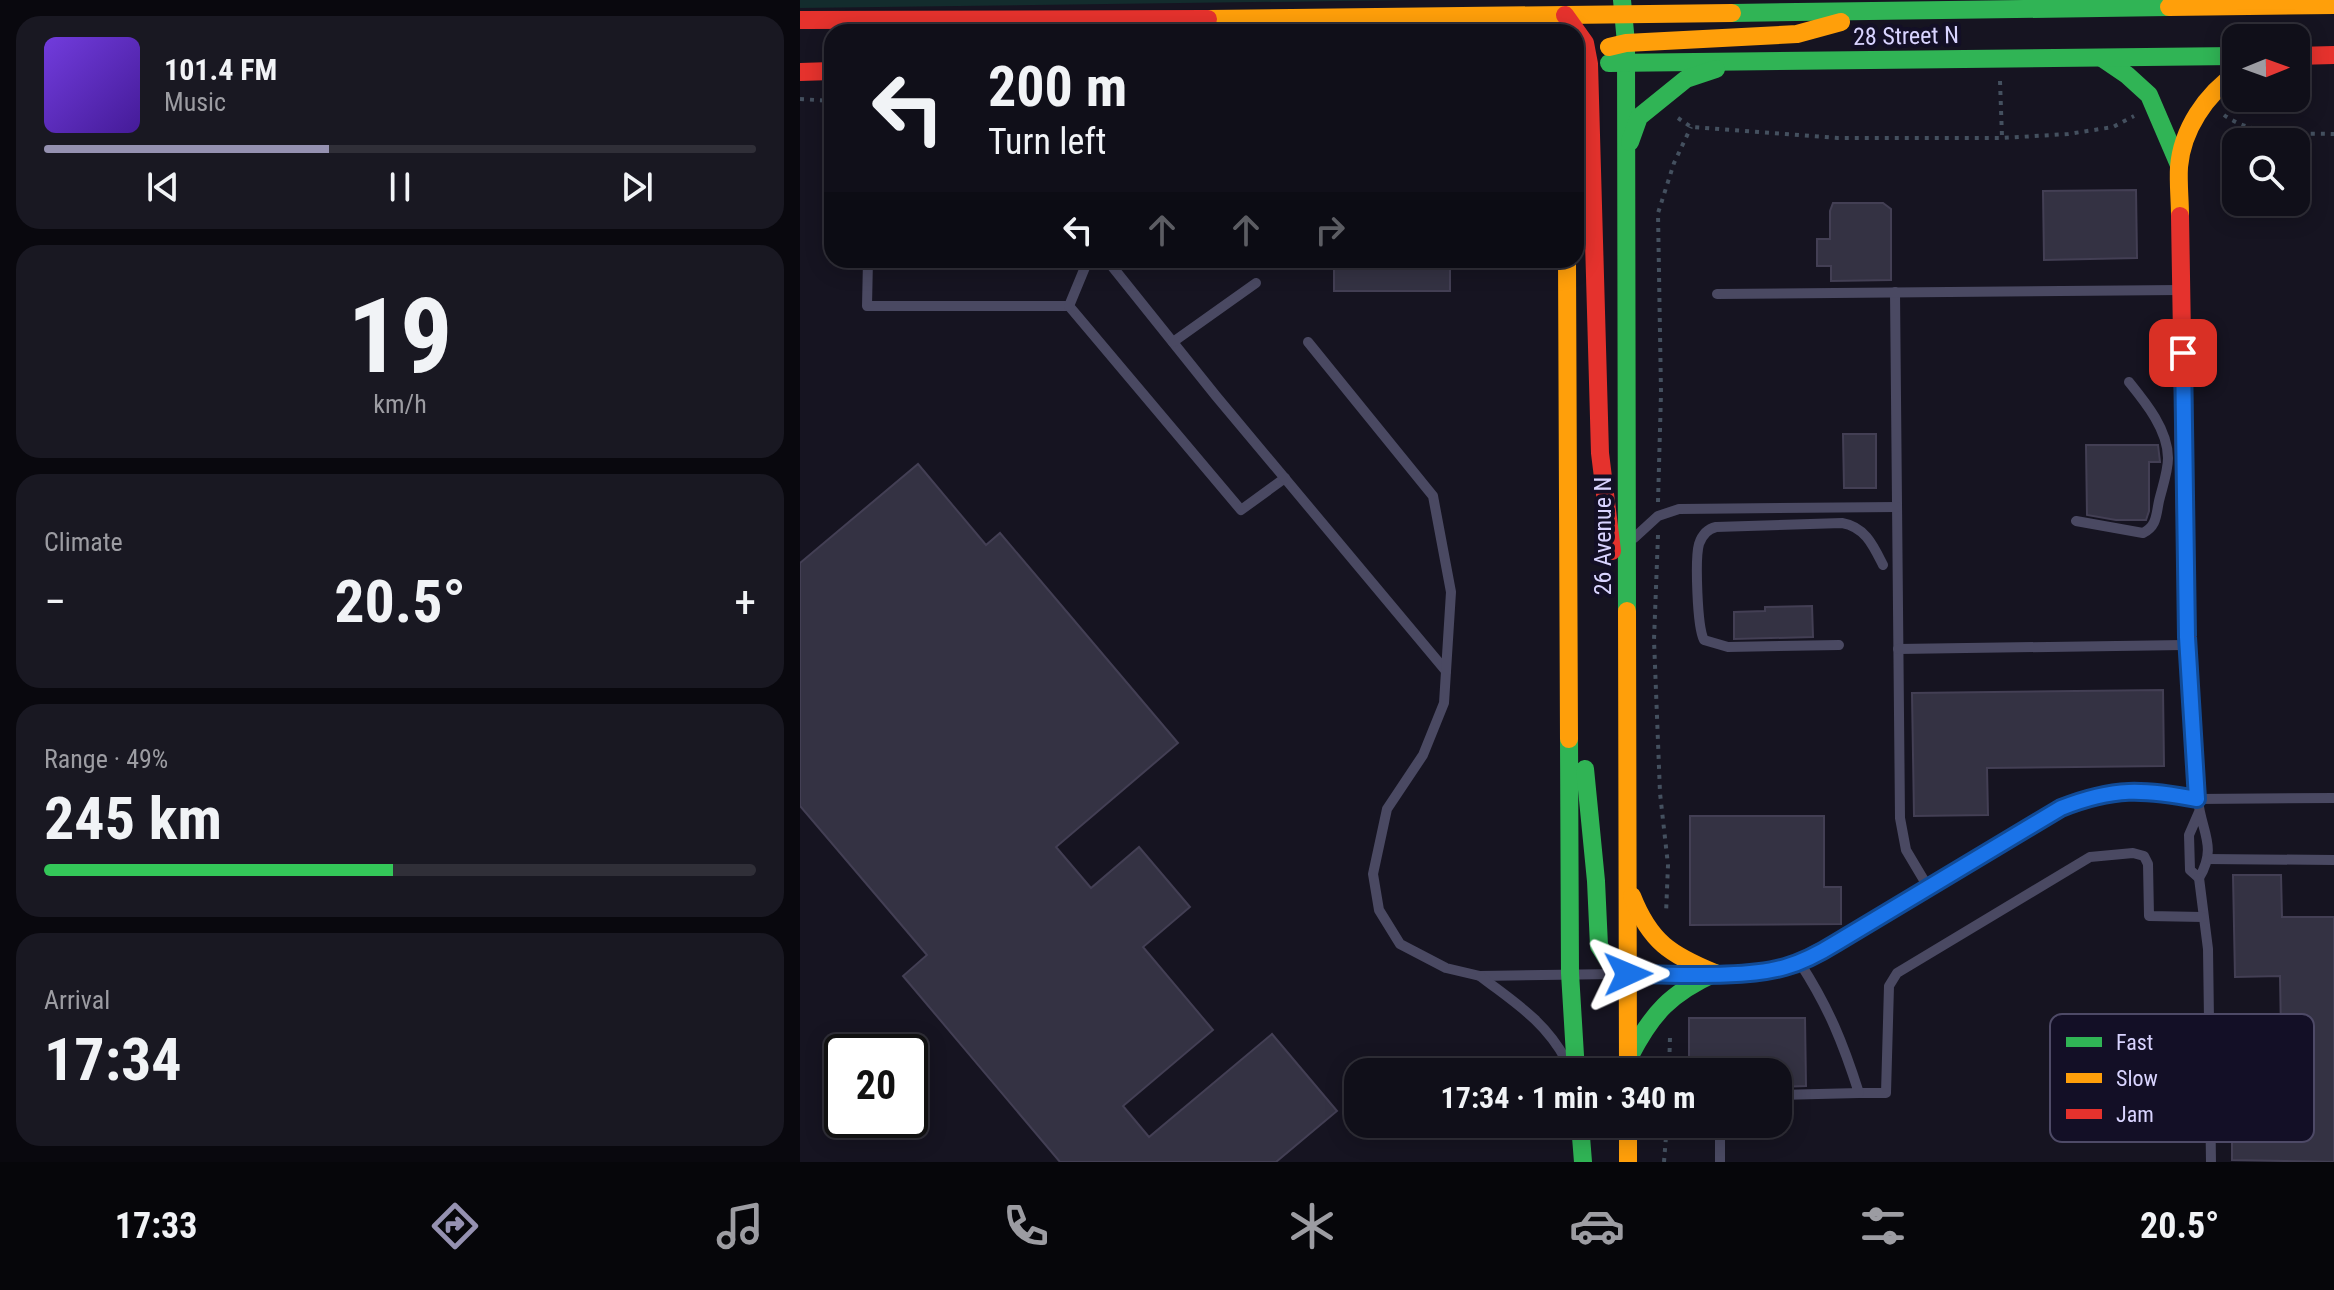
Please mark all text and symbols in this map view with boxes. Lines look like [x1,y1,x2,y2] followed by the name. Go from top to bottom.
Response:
[1853,21,1959,51] street label: 28 Street N
[2222,24,2310,112] north arrow
[2222,24,2310,216] map controls
[164,52,277,87] text: 101.4 FM
[988,54,1127,120] text: 200 m
[856,56,960,160] icon: left
[164,87,226,117] text: Music
[988,121,1106,163] text: Turn left
[2222,128,2310,216] button: search
[141,165,185,209] icon: previous
[378,165,422,209] icon: pause
[615,165,659,209] icon: next
[1056,208,1100,252] icon: left
[1140,208,1184,252] icon: ahead
[1224,208,1268,252] icon: ahead
[1308,208,1352,252] icon: right
[347,276,453,397] text: 19
[2149,319,2217,387] pin
[2161,331,2205,375] icon: arrive
[373,389,427,419] text: km/h
[1589,477,1617,595] street label: 26 Avenue N
[44,527,123,557] text: Climate
[334,566,466,637] text: 20.5°
[44,576,66,628] text: −
[734,576,756,628] text: +
[44,744,168,774] text: Range · 49%
[44,783,222,854] text: 245 km
[1586,932,1670,1016] position arrow
[44,985,110,1015] text: Arrival
[2050,1014,2314,1142] legend
[44,1024,182,1095] text: 17:34
[2116,1030,2153,1055] text: Fast
[824,1034,928,1138] speed limit sign: 20
[2116,1066,2158,1091] text: Slow
[1441,1080,1695,1115] text: 17:34 · 1 min · 340 m
[2116,1102,2154,1127] text: Jam
[427,1198,483,1254] icon: directions
[712,1198,768,1254] icon: music
[998,1198,1054,1254] icon: phone
[1284,1198,1340,1254] icon: climate
[1569,1198,1625,1254] icon: car
[1855,1198,1911,1254] icon: filters
[115,1205,197,1247] text: 17:33
[2140,1205,2219,1247] text: 20.5°

